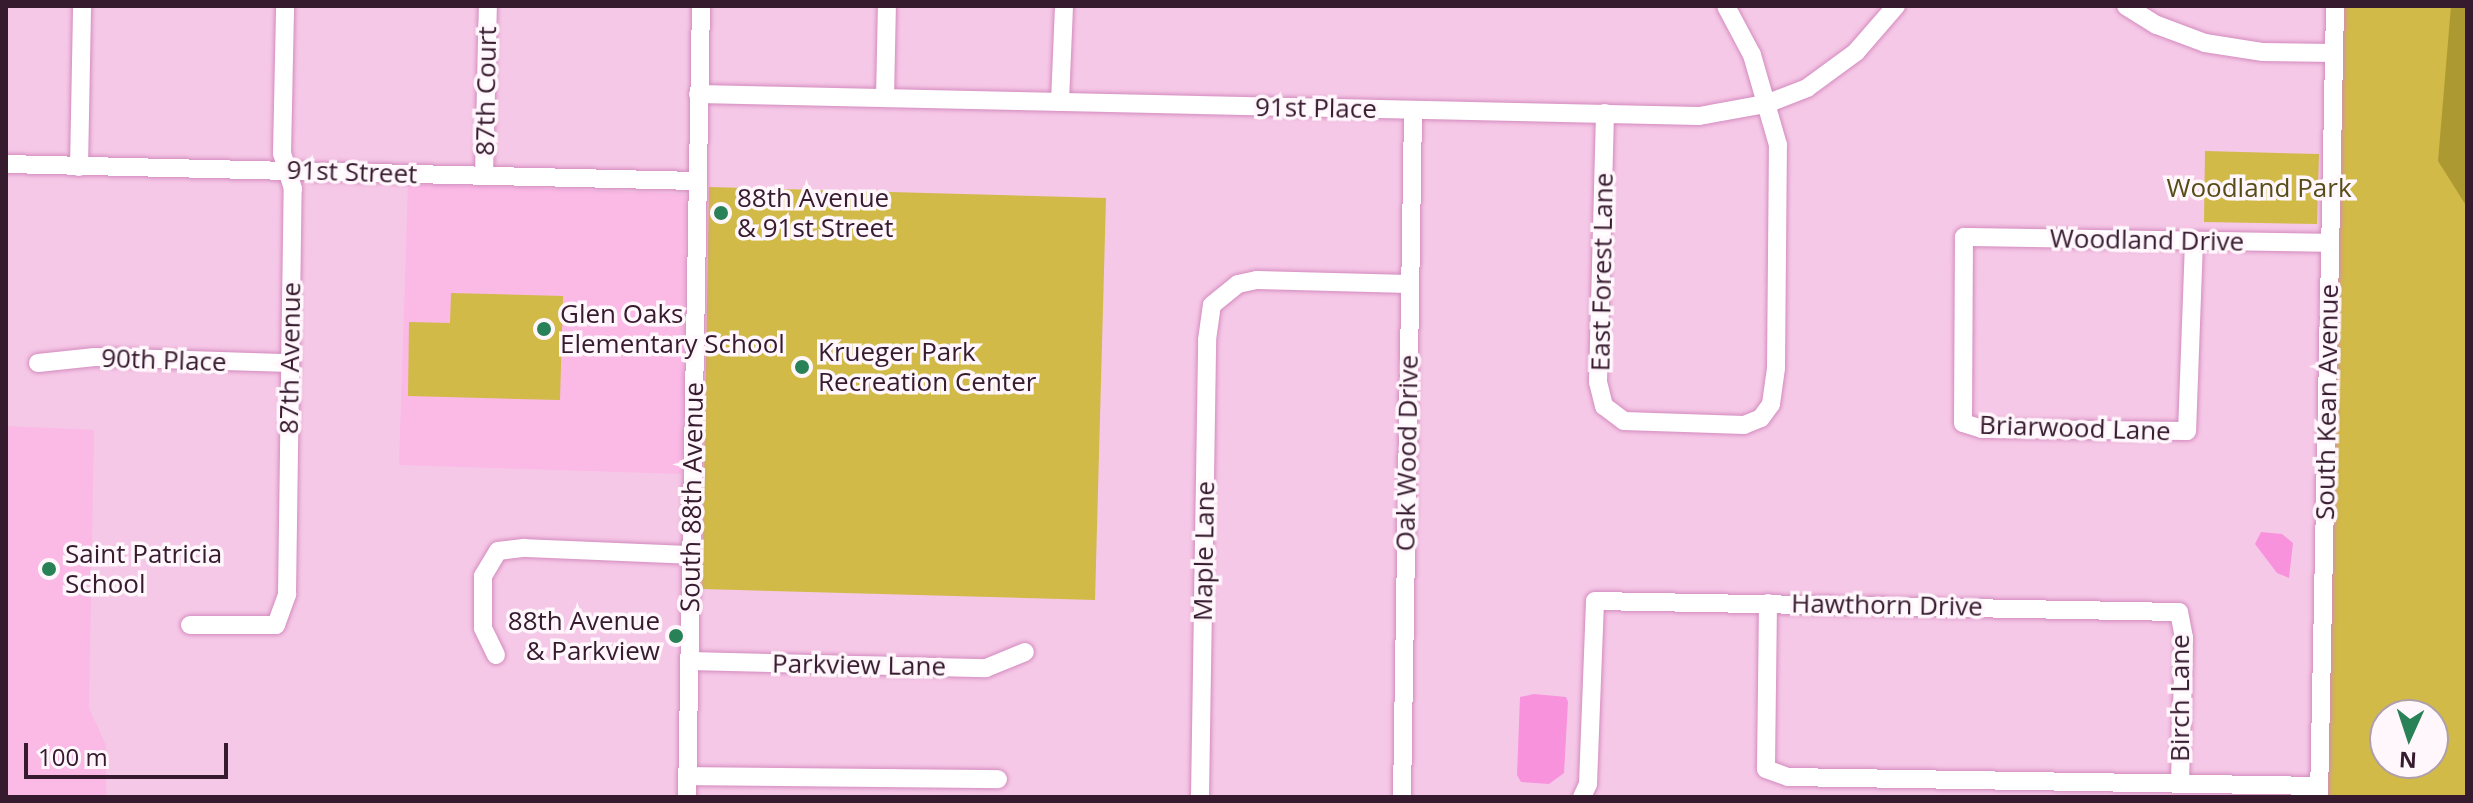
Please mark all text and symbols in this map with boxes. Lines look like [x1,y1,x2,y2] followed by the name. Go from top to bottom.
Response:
[469,26,503,156] street label: 87th Court
[1255,91,1377,125] street label: 91st Place
[286,154,418,190] street label: 91st Street
[1585,172,1619,372] street label: East Forest Lane
[2166,172,2352,204] park label: Woodland Park
[737,182,893,244] place label: 88th Avenue & 91st Street
[712,204,730,222] marker: 88th Avenue & 91st Street
[2050,223,2244,257] street label: Woodland Drive
[273,282,307,434] street label: 87th Avenue
[2309,284,2345,520] street label: South Kean Avenue
[560,298,785,360] place label: Glen Oaks Elementary School
[535,320,553,338] marker: Glen Oaks Elementary School
[818,336,1036,398] place label: Krueger Park Recreation Center
[101,342,227,378] street label: 90th Place
[1390,354,1424,552] street label: Oak Wood Drive
[793,358,811,376] marker: Krueger Park Recreation Center
[674,382,710,612] street label: South 88th Avenue
[1979,409,2171,447] street label: Briarwood Lane
[1187,481,1221,621] street label: Maple Lane
[65,538,222,600] place label: Saint Patricia School
[40,560,58,578] marker: Saint Patricia School
[1791,588,1983,622] street label: Hawthorn Drive
[508,605,660,666] place label: 88th Avenue & Parkview
[667,627,685,645] marker: 88th Avenue & Parkview
[2164,634,2196,762] street label: Birch Lane
[772,648,946,682] street label: Parkview Lane
[2369,699,2449,779] north arrow
[28,727,232,777] scale bar
[38,740,108,773] text: 100 m
[2398,746,2418,776] text: N

